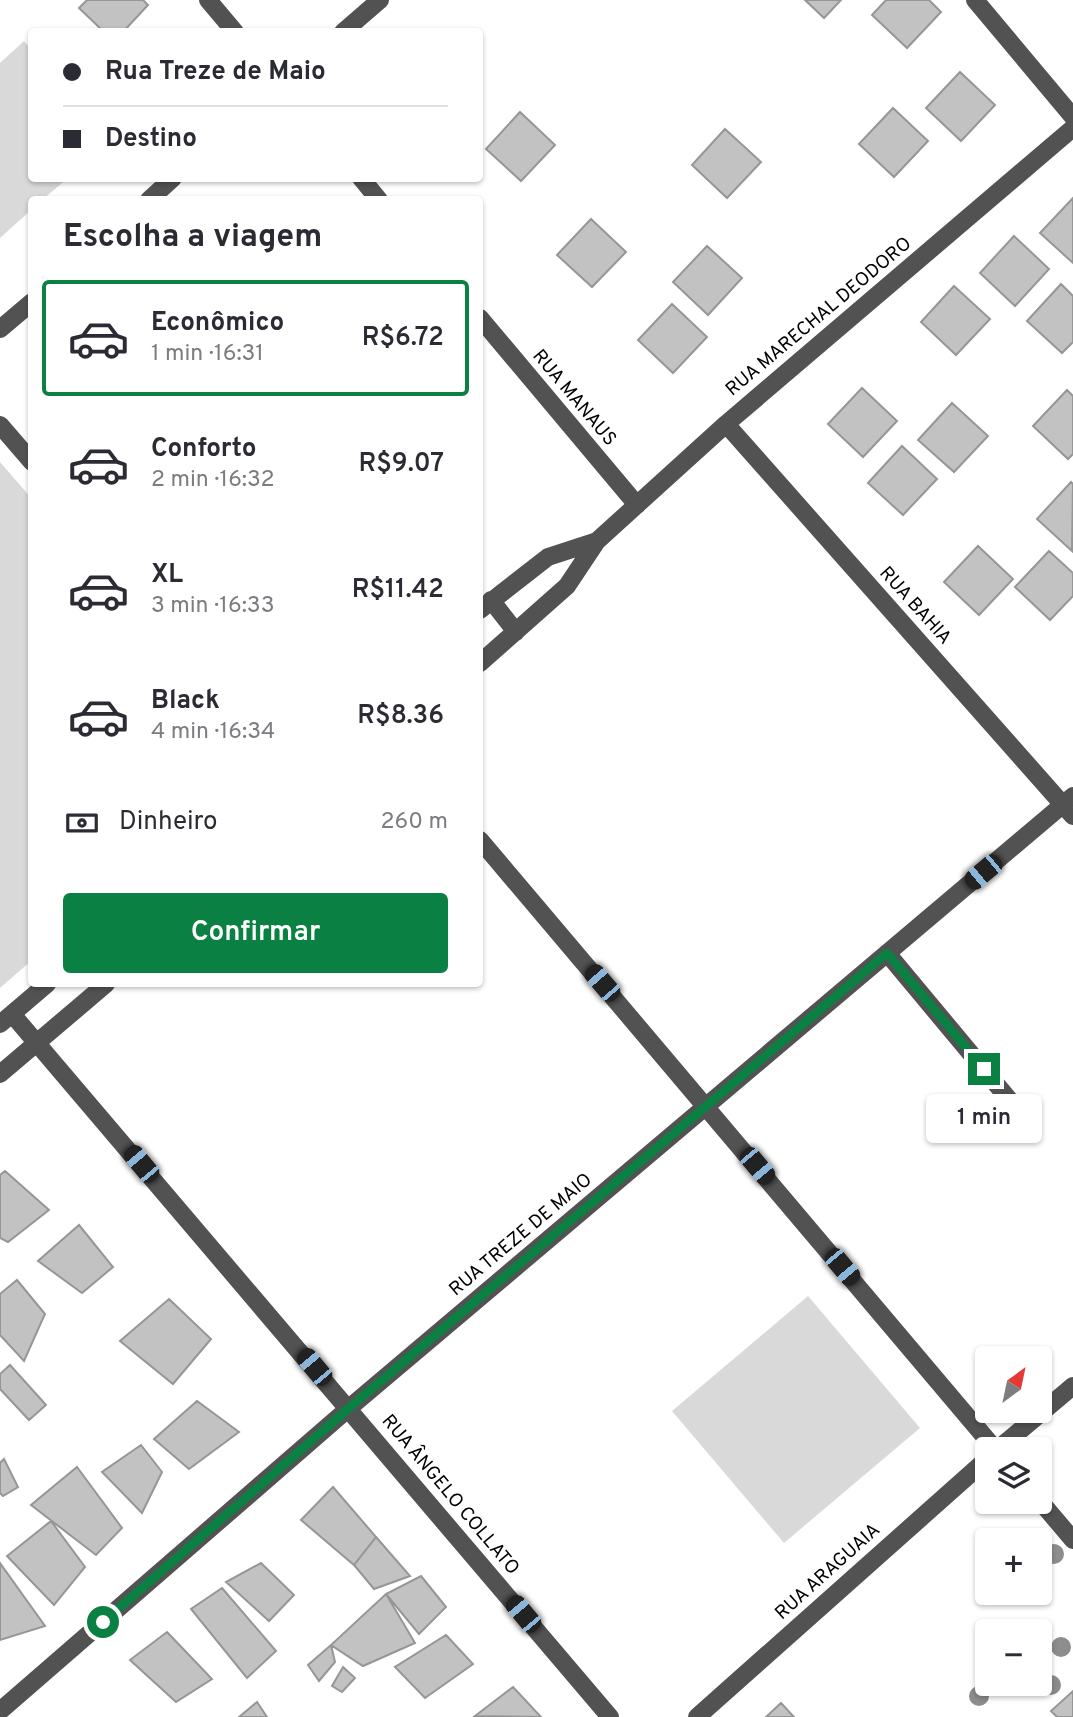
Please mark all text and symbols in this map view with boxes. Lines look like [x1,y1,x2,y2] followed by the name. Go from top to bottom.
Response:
[105,56,326,89] text: Rua Treze de Maio
[105,123,197,156] text: Destino
[63,218,322,258] text: Escolha a viagem
[721,232,917,402] street label: RUA MARECHAL DEODORO
[67,307,130,370] icon: car
[151,307,284,340] text: Econômico
[362,322,444,355] text: R$6.72
[151,340,264,369] text: 1 min · 16:31
[527,345,621,451] street label: RUA MANAUS
[67,433,130,496] icon: car
[151,433,257,466] text: Conforto
[359,448,444,481] text: R$9.07
[151,466,275,495] text: 2 min · 16:32
[67,559,130,622] icon: car
[151,559,183,592] text: XL
[874,562,956,650] street label: RUA BAHIA
[352,574,444,607] text: R$11.42
[151,592,275,621] text: 3 min · 16:33
[67,685,130,748] icon: car
[151,685,220,718] text: Black
[357,700,444,733] text: R$8.36
[151,718,275,747] text: 4 min · 16:34
[63,804,101,842] icon: cash
[119,806,218,839] text: Dinheiro
[381,808,448,837] text: 260 m
[961,850,1006,894] car
[63,893,448,973] button: Confirmar
[581,960,624,1006] car
[968,1053,1000,1085] route end
[926,1094,1042,1142] callout: 1 min
[957,1104,1011,1133] text: 1 min
[120,1141,163,1187] car
[736,1143,779,1189] car
[445,1168,597,1302] street label: RUA TREZE DE MAIO
[821,1244,864,1290] car
[293,1344,336,1390] car
[975,1346,1052,1423] north arrow
[975,1346,1052,1696] map controls
[376,1409,525,1580] street label: RUA ÂNGELO COLLATO
[975,1437,1052,1514] button: layers
[770,1519,886,1625] street label: RUA ARAGUAIA
[975,1528,1052,1605] button: +
[502,1591,545,1637] car
[87,1606,119,1638] route start
[975,1619,1052,1696] button: −

